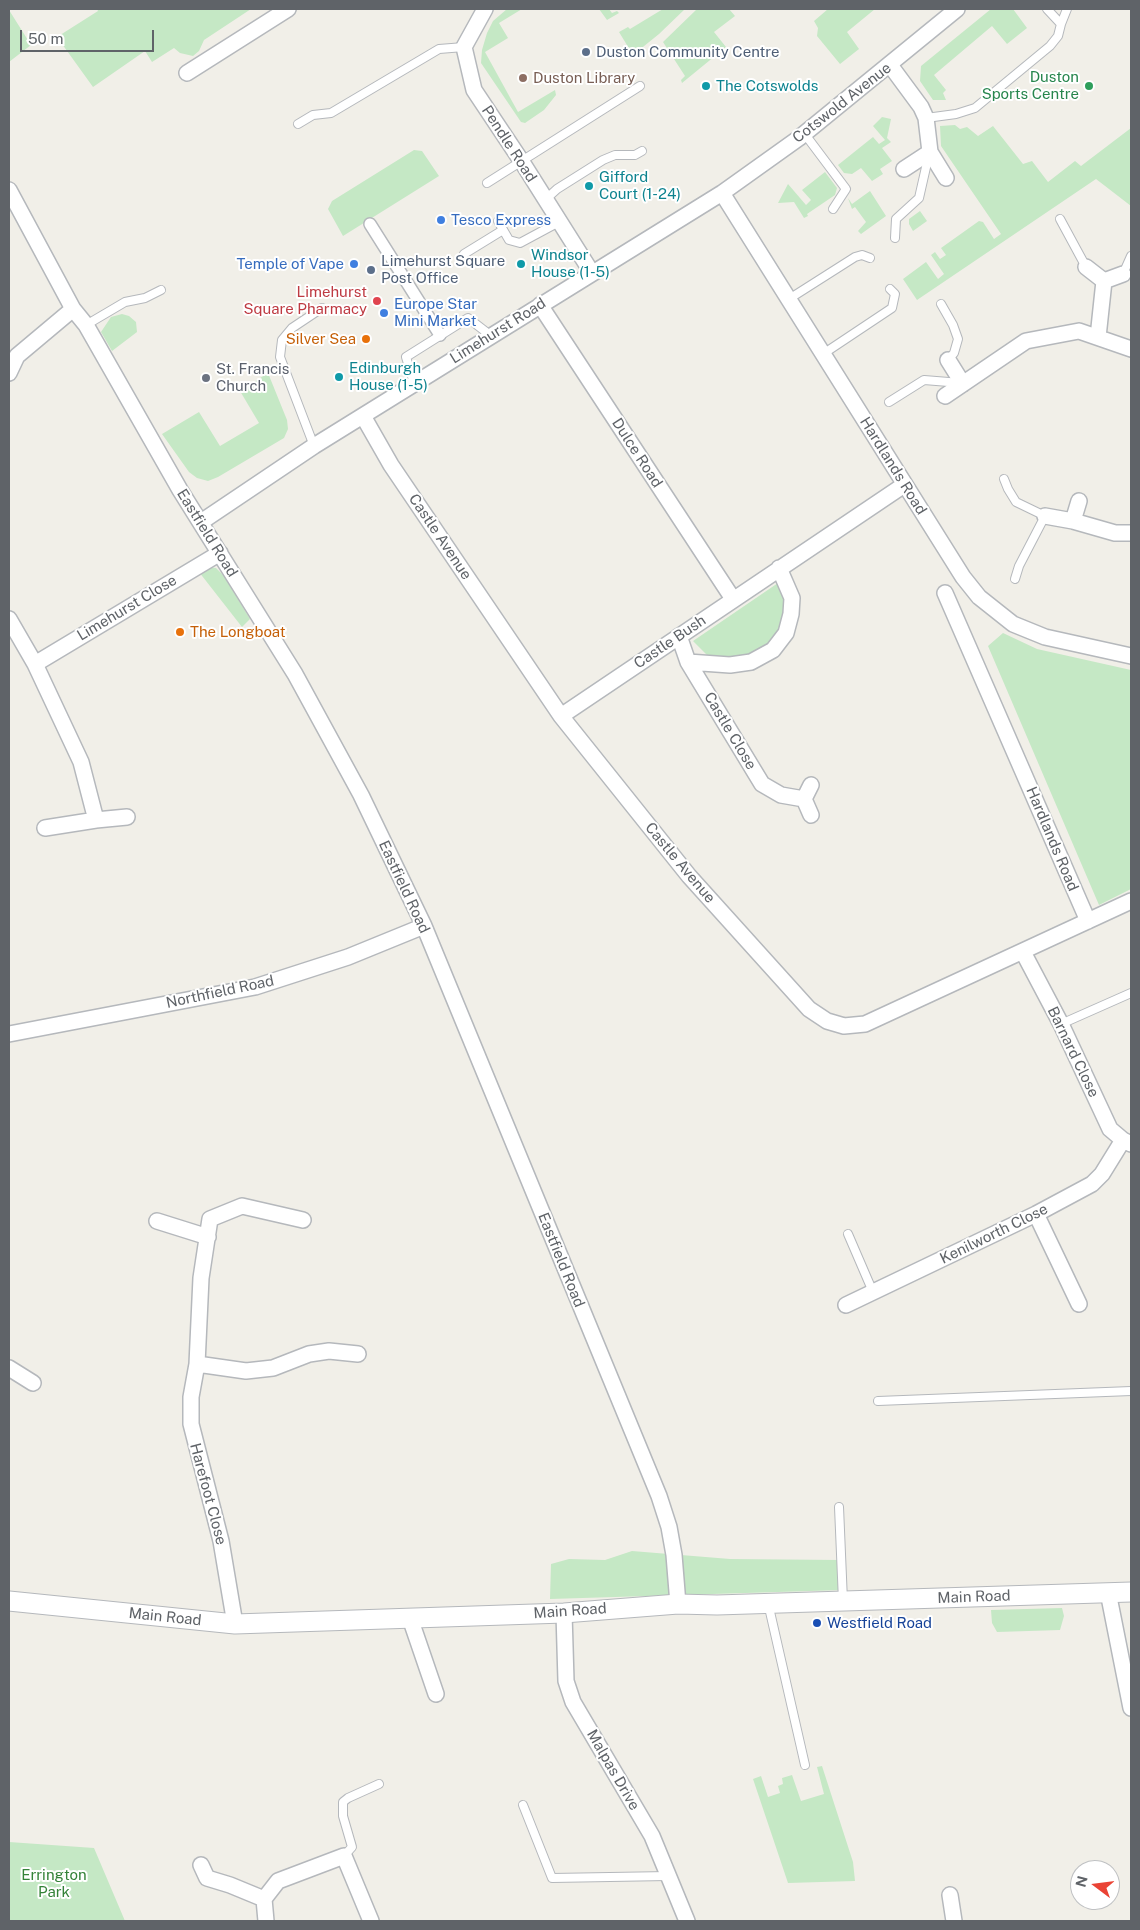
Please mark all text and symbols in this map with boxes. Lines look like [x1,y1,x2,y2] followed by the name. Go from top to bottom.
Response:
[22,20,156,52] scale bar
[28,30,63,47] text: 50 m
[596,43,780,61] place label: Duston Community Centre
[580,46,592,58] marker: Duston Community Centre
[789,59,895,147] street label: Cotswold Avenue
[982,68,1079,103] place label: Duston Sports Centre
[533,69,635,87] place label: Duston Library
[517,72,529,84] marker: Duston Library
[716,77,818,95] place label: The Cotswolds
[700,80,712,92] marker: The Cotswolds
[1083,80,1095,92] marker: Duston Sports Centre
[478,102,540,186] street label: Pendle Road
[599,168,681,203] place label: Gifford Court (1-24)
[583,180,595,192] marker: Gifford Court (1-24)
[451,211,551,229] place label: Tesco Express
[435,214,447,226] marker: Tesco Express
[531,246,610,281] place label: Windsor House (1-5)
[381,252,505,287] place label: Limehurst Square Post Office
[236,255,344,273] place label: Temple of Vape
[348,258,360,270] marker: Temple of Vape
[515,258,527,270] marker: Windsor House (1-5)
[365,264,377,276] marker: Limehurst Square Post Office
[243,283,367,318] place label: Limehurst Square Pharmacy
[447,294,549,368] street label: Limehurst Road
[371,295,383,307] marker: Limehurst Square Pharmacy
[394,295,477,330] place label: Europe Star Mini Market
[378,307,390,319] marker: Europe Star Mini Market
[286,330,356,348] place label: Silver Sea
[360,333,372,345] marker: Silver Sea
[349,359,428,394] place label: Edinburgh House (1-5)
[216,360,289,395] place label: St. Francis Church
[333,371,345,383] marker: Edinburgh House (1-5)
[200,372,212,384] marker: St. Francis Church
[856,414,930,518] street label: Hardlands Road
[608,415,666,491] street label: Dulce Road
[173,486,241,580] street label: Eastfield Road
[405,491,475,583] street label: Castle Avenue
[74,571,180,645] street label: Limehurst Close
[631,611,709,673] street label: Castle Bush
[190,623,286,641] place label: The Longboat
[174,626,186,638] marker: The Longboat
[700,689,760,773] street label: Castle Close
[1022,784,1082,894] street label: Hardlands Road
[641,819,719,907] street label: Castle Avenue
[375,838,433,936] street label: Eastfield Road
[164,972,276,1012] street label: Northfield Road
[1043,1004,1103,1100] street label: Barnard Close
[937,1200,1051,1268] street label: Kenilworth Close
[534,1210,588,1310] street label: Eastfield Road
[186,1441,230,1547] street label: Harefoot Close
[937,1587,1011,1607] street label: Main Road
[533,1599,607,1623] street label: Main Road
[128,1604,202,1630] street label: Main Road
[827,1614,932,1632] place label: Westfield Road
[811,1617,823,1629] marker: Westfield Road
[583,1726,643,1814] street label: Malpas Drive
[1070,1860,1120,1910] north arrow
[21,1866,87,1901] park label: Errington Park
[1072,1874,1091,1889] text: N

